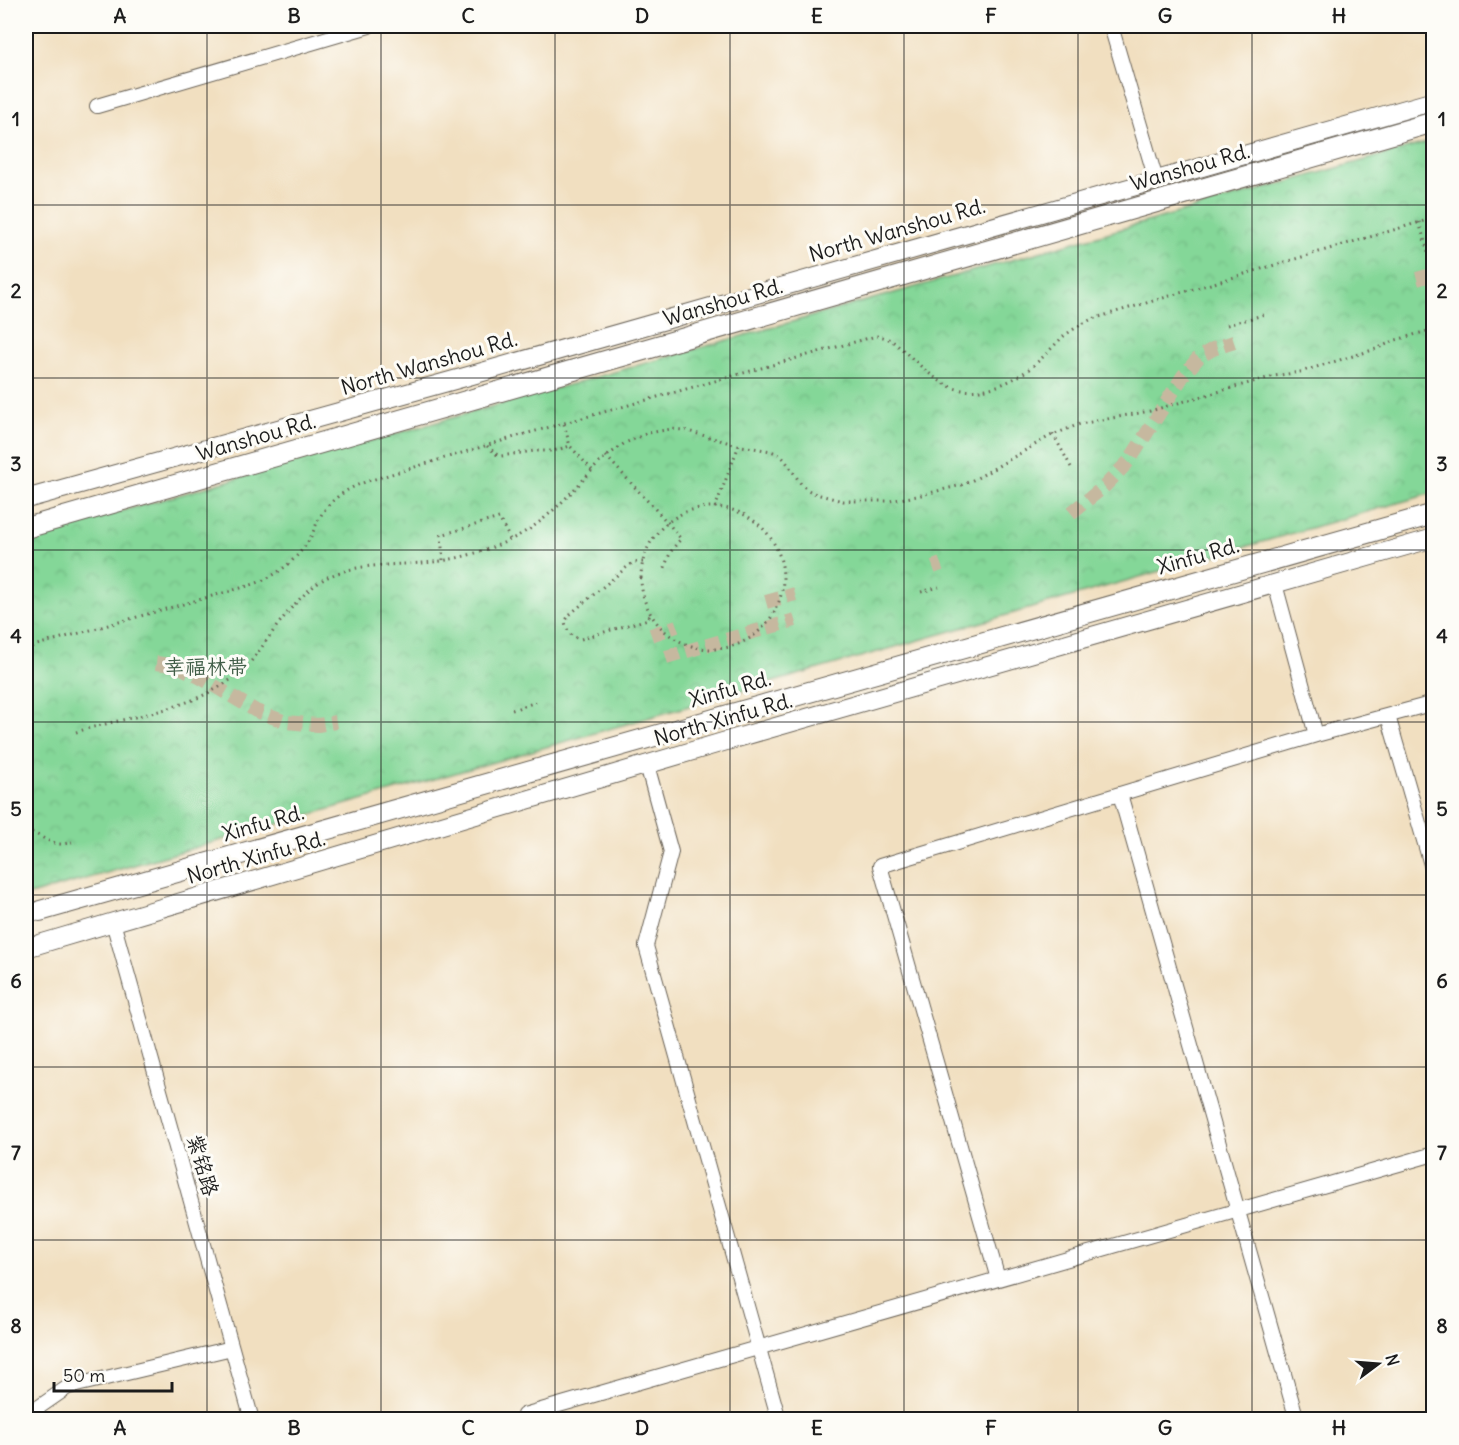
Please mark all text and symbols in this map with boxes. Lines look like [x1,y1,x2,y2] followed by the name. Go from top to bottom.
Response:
[114,3,127,28] text: A
[287,3,301,28] text: B
[461,3,475,28] text: C
[635,3,649,28] text: D
[811,3,823,28] text: E
[985,3,997,28] text: F
[1158,3,1172,28] text: G
[1332,3,1346,28] text: H
[12,106,20,131] text: 1
[1438,106,1446,131] text: 1
[1127,137,1253,197] street label: Wanshou Rd.
[806,192,988,268] street label: North Wanshou Rd.
[660,272,786,332] street label: Wanshou Rd.
[11,278,22,303] text: 2
[1437,278,1448,303] text: 2
[338,325,520,401] street label: North Wanshou Rd.
[193,407,319,467] street label: Wanshou Rd.
[10,451,22,476] text: 3
[1436,451,1448,476] text: 3
[1154,531,1242,581] street label: Xinfu Rd.
[10,623,22,648] text: 4
[1436,623,1448,648] text: 4
[164,653,248,680] park label: 幸福林带
[686,664,774,714] street label: Xinfu Rd.
[651,686,795,752] street label: North Xinfu Rd.
[10,796,22,821] text: 5
[1436,796,1448,821] text: 5
[219,798,307,848] street label: Xinfu Rd.
[184,824,328,890] street label: North Xinfu Rd.
[10,968,22,993] text: 6
[1436,968,1448,993] text: 6
[181,1131,225,1199] street label: 紫铭路
[11,1140,21,1165] text: 7
[1437,1140,1447,1165] text: 7
[10,1313,22,1338] text: 8
[1436,1313,1448,1338] text: 8
[1348,1334,1408,1394] north arrow
[1381,1352,1404,1368] text: N
[54,1355,172,1393] scale bar
[63,1364,105,1387] text: 50 m
[114,1415,127,1440] text: A
[287,1415,301,1440] text: B
[461,1415,475,1440] text: C
[635,1415,649,1440] text: D
[811,1415,823,1440] text: E
[985,1415,997,1440] text: F
[1158,1415,1172,1440] text: G
[1332,1415,1346,1440] text: H

